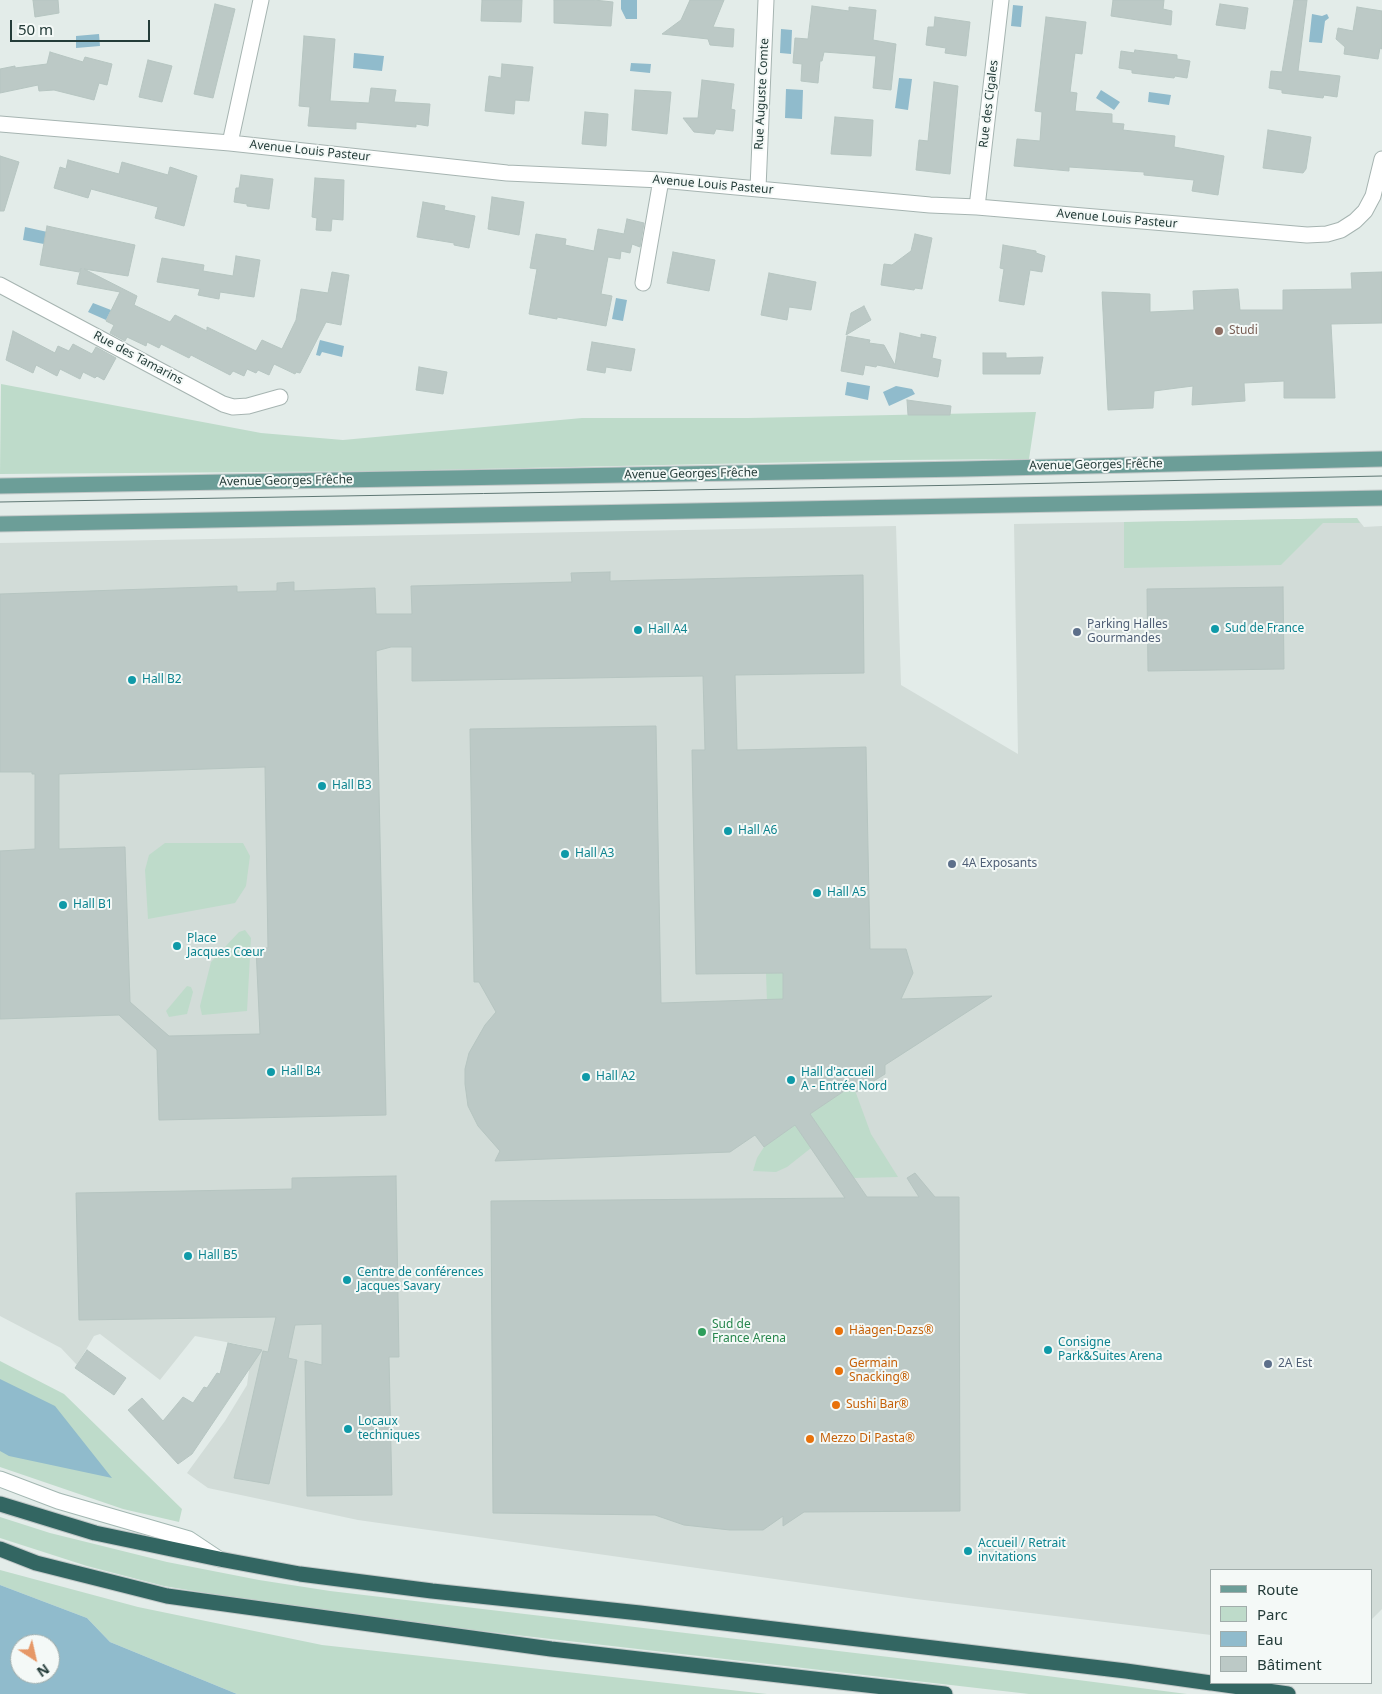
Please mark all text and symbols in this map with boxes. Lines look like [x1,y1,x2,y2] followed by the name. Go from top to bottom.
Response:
[12,10,152,42] scale bar
[18,19,53,39] text: 50 m
[752,38,772,150] street label: Rue Auguste Comte
[976,59,1002,149] street label: Rue des Cigales
[249,137,371,165] street label: Avenue Louis Pasteur
[652,173,774,197] street label: Avenue Louis Pasteur
[1056,207,1178,231] street label: Avenue Louis Pasteur
[1229,324,1258,338] place label: Studi
[1213,325,1225,337] marker: Studi
[91,328,185,388] street label: Rue des Tamarins
[1029,457,1163,473] street label: Avenue Georges Frêche
[624,466,758,482] street label: Avenue Georges Frêche
[219,473,353,489] street label: Avenue Georges Frêche
[1087,618,1168,646] place label: Parking Halles Gourmandes
[1225,622,1304,636] place label: Sud de France
[648,623,687,637] place label: Hall A4
[1209,623,1221,635] marker: Sud de France
[632,624,644,636] marker: Hall A4
[1071,626,1083,638] marker: Parking Halles Gourmandes
[142,673,182,687] place label: Hall B2
[126,674,138,686] marker: Hall B2
[332,779,372,793] place label: Hall B3
[316,780,328,792] marker: Hall B3
[738,824,777,838] place label: Hall A6
[722,825,734,837] marker: Hall A6
[575,847,614,861] place label: Hall A3
[559,848,571,860] marker: Hall A3
[962,857,1037,871] place label: 4A Exposants
[946,858,958,870] marker: 4A Exposants
[827,886,866,900] place label: Hall A5
[811,887,823,899] marker: Hall A5
[73,898,113,912] place label: Hall B1
[57,899,69,911] marker: Hall B1
[187,932,265,960] place label: Place Jacques Cœur
[171,940,183,952] marker: Place Jacques Cœur
[281,1065,321,1079] place label: Hall B4
[265,1066,277,1078] marker: Hall B4
[801,1066,887,1094] place label: Hall d'accueil A - Entrée Nord
[596,1070,635,1084] place label: Hall A2
[580,1071,592,1083] marker: Hall A2
[785,1074,797,1086] marker: Hall d'accueil A - Entrée Nord
[198,1249,238,1263] place label: Hall B5
[182,1250,194,1262] marker: Hall B5
[357,1266,483,1294] place label: Centre de conférences Jacques Savary
[341,1274,353,1286] marker: Centre de conférences Jacques Savary
[712,1318,786,1346] place label: Sud de France Arena
[849,1324,934,1338] place label: Häagen-Dazs®
[833,1325,845,1337] marker: Häagen-Dazs®
[696,1326,708,1338] marker: Sud de France Arena
[1058,1336,1163,1364] place label: Consigne Park&Suites Arena
[1042,1344,1054,1356] marker: Consigne Park&Suites Arena
[849,1357,910,1385] place label: Germain Snacking®
[1278,1357,1312,1371] place label: 2A Est
[1262,1358,1274,1370] marker: 2A Est
[833,1365,845,1377] marker: Germain Snacking®
[846,1398,909,1412] place label: Sushi Bar®
[830,1399,842,1411] marker: Sushi Bar®
[358,1415,420,1443] place label: Locaux techniques
[342,1423,354,1435] marker: Locaux techniques
[820,1432,915,1446] place label: Mezzo Di Pasta®
[804,1433,816,1445] marker: Mezzo Di Pasta®
[978,1537,1066,1565] place label: Accueil / Retrait invitations
[962,1545,974,1557] marker: Accueil / Retrait invitations
[1210,1569,1372,1684] legend
[1257,1579,1299,1599] text: Route
[1257,1604,1288,1624] text: Parc
[1257,1629,1283,1649] text: Eau
[10,1634,60,1684] north arrow
[1257,1654,1322,1674] text: Bâtiment
[33,1660,53,1682] text: N

